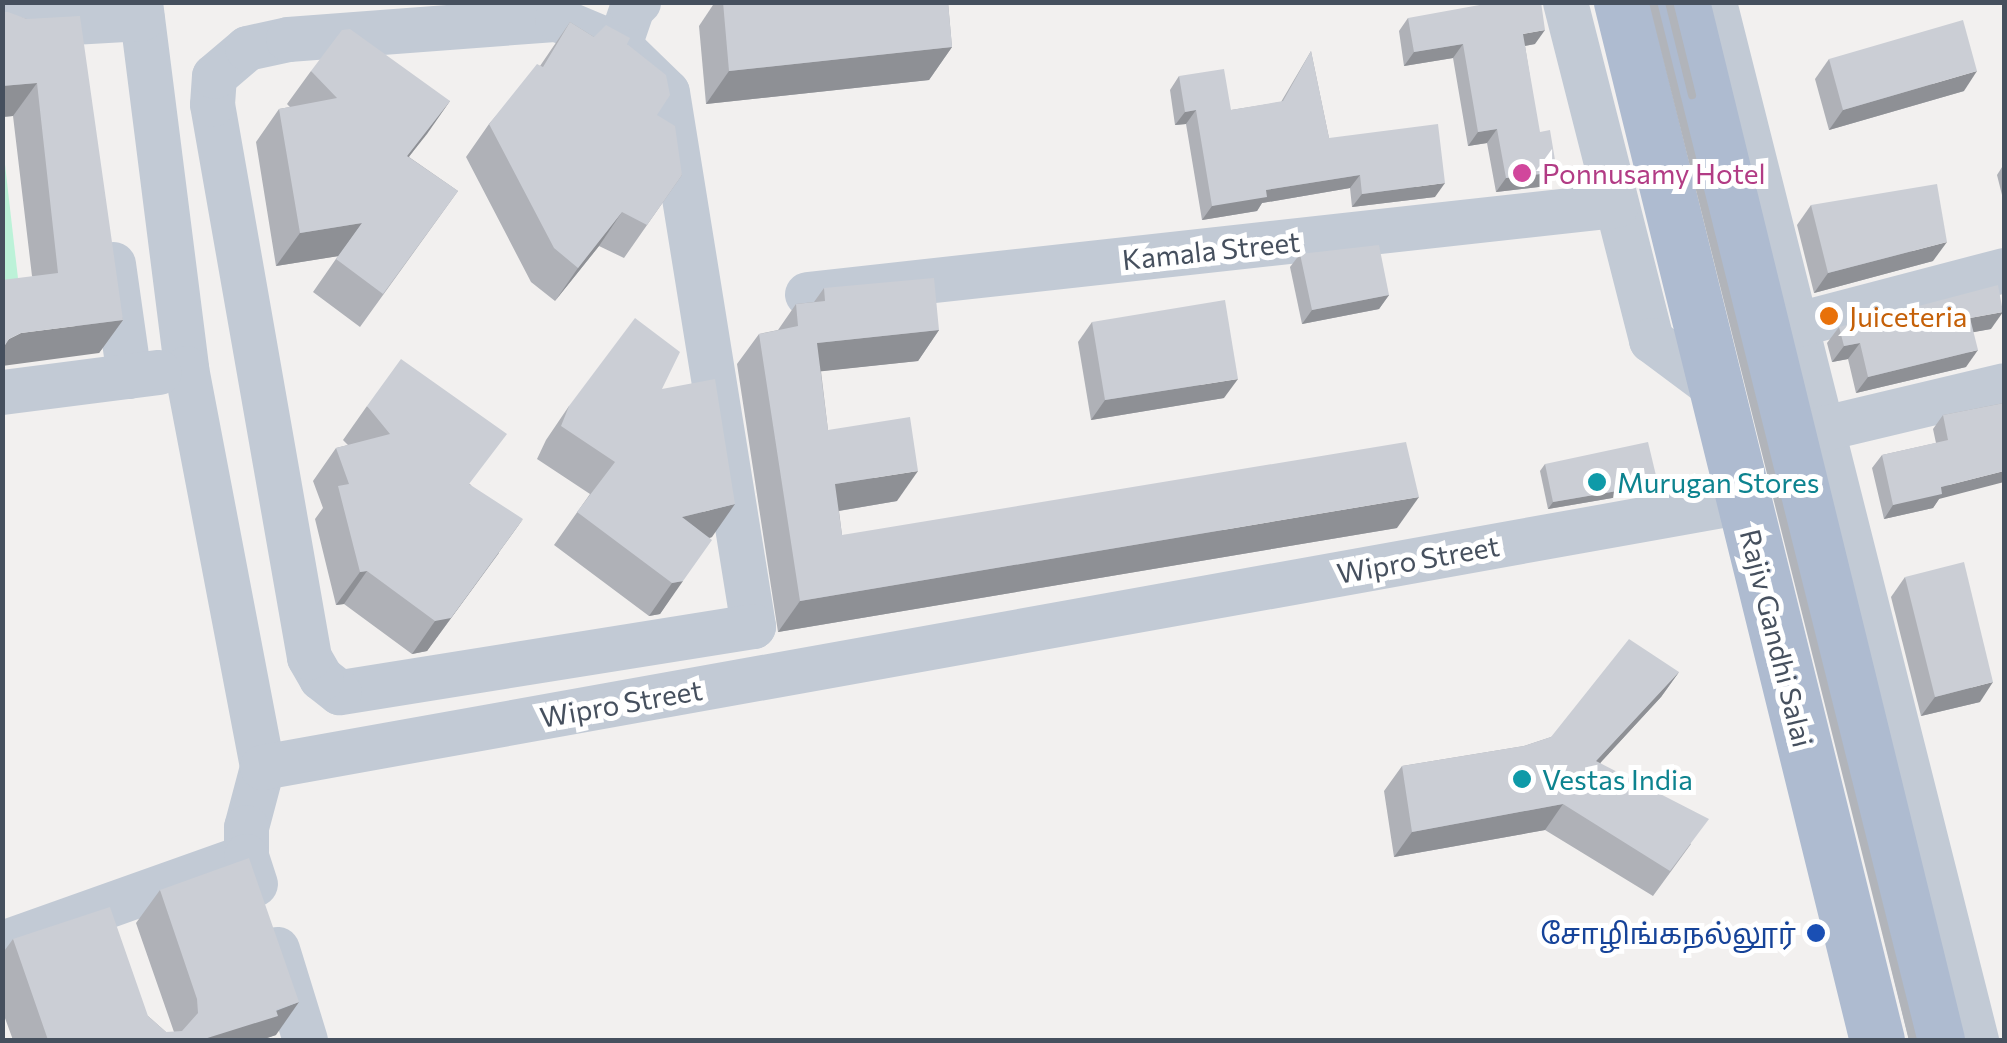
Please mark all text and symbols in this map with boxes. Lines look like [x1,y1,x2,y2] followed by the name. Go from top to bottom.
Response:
[1542,156,1766,190] place label: Ponnusamy Hotel
[1511,162,1533,184] marker: Ponnusamy Hotel
[1120,224,1302,276] street label: Kamala Street
[1849,299,1967,333] place label: Juiceteria
[1818,305,1840,327] marker: Juiceteria
[1617,465,1820,499] place label: Murugan Stores
[1586,471,1608,493] marker: Murugan Stores
[1734,526,1820,750] street label: Rajiv Gandhi Salai
[1334,528,1502,590] street label: Wipro Street
[537,672,705,734] street label: Wipro Street
[1542,762,1693,796] place label: Vestas India
[1511,768,1533,790] marker: Vestas India
[1540,916,1796,950] place label: சோழிங்கநல்லூர்
[1805,922,1827,944] marker: சோழிங்கநல்லூர்

